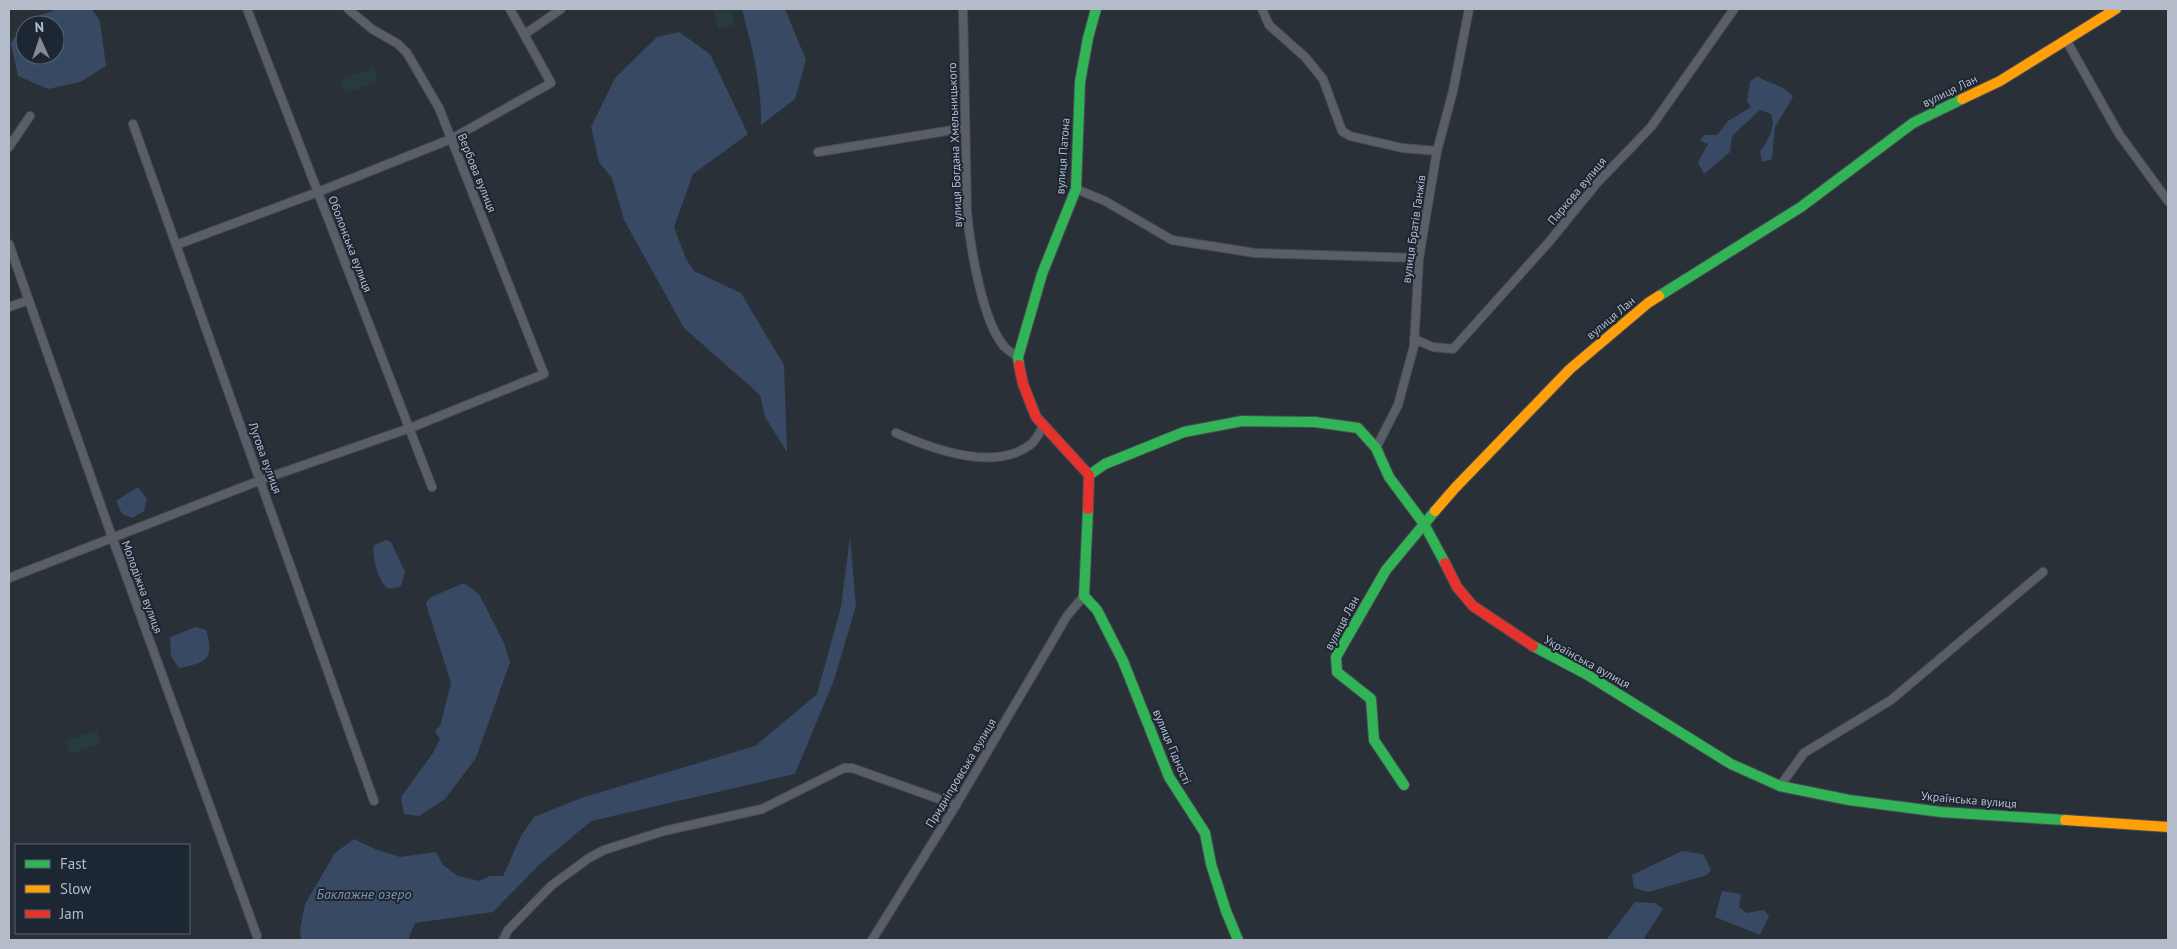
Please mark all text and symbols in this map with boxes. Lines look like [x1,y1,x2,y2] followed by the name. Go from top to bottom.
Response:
[15,15,65,65] north arrow
[34,18,44,36] text: N
[944,62,965,228] street label: вулиця Богдана Хмельницького
[1920,71,1980,110] street label: вулиця Лан
[1052,117,1073,195] street label: вулиця Патона
[455,131,500,215] street label: Вербова вулиця
[1544,154,1609,228] street label: Паркова вулиця
[1398,174,1429,284] street label: вулиця Братів Ганжів
[325,193,376,294] street label: Оболонська вулиця
[1583,293,1638,342] street label: вулиця Лан
[245,419,285,496] street label: Лугова вулиця
[119,538,166,635] street label: Молодіжна вулиця
[1321,593,1362,652] street label: вулиця Лан
[1542,632,1633,691] street label: Українська вулиця
[1150,707,1195,787] street label: вулиця Гідності
[922,715,999,830] street label: Придніпровська вулиця
[1920,788,2018,811] street label: Українська вулиця
[15,844,190,934] legend
[60,854,87,873] text: Fast
[60,879,91,898] text: Slow
[317,885,411,903] water label: Баклажне озеро
[59,904,84,923] text: Jam

